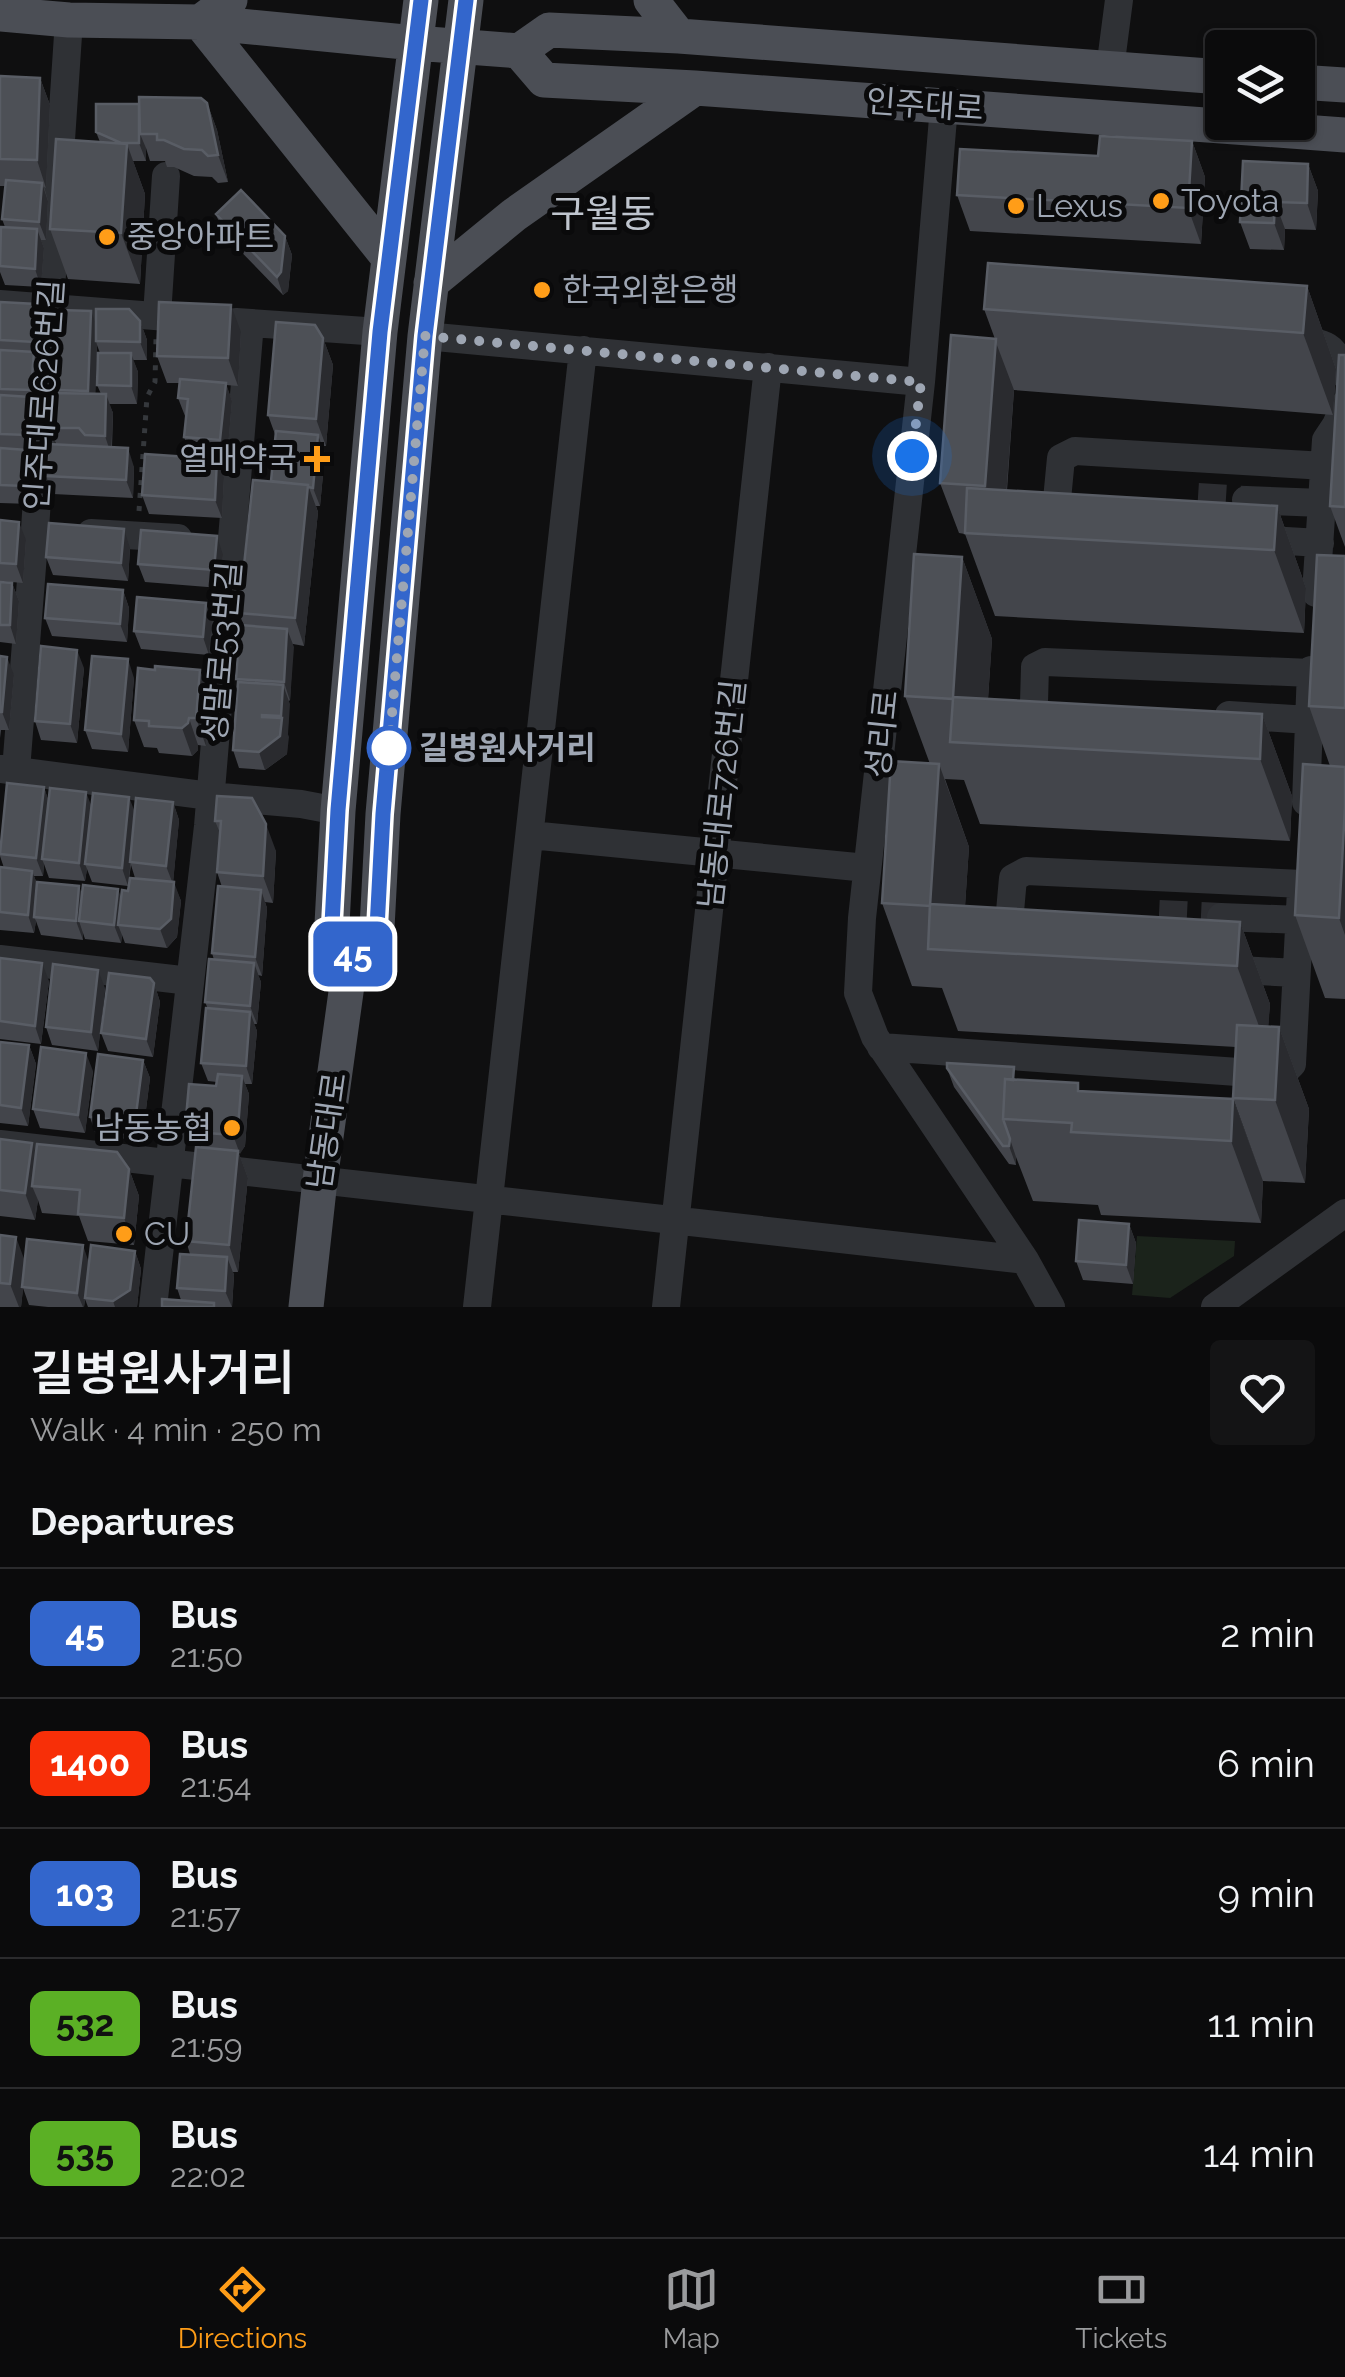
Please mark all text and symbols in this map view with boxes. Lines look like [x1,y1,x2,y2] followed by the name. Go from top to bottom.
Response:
[1205,30,1315,140] map controls
[1205,30,1315,140] button: layers
[865,82,985,127] street label: 인주대로
[1181,182,1279,219] place label: Toyota
[1036,187,1123,224] place label: Lexus
[1150,190,1172,212] marker: Toyota
[551,191,655,236] district label: 구월동
[1005,195,1027,217] marker: Lexus
[127,218,274,255] place label: 중앙아파트
[96,226,118,248] marker: 중앙아파트
[562,271,739,308] place label: 한국외환은행
[17,278,70,512] street label: 인주대로626번길
[531,279,553,301] marker: 한국외환은행
[887,431,937,481] your location
[179,440,297,477] place label: 열매약국
[306,448,328,470] marker: 열매약국
[195,560,248,744] street label: 성말로53번길
[691,678,752,910] street label: 남동대로726번길
[858,688,905,780] street label: 성리로
[368,727,410,769] marker: 길병원사거리
[419,729,596,766] place label: 길병원사거리
[308,922,398,986] line badge: 45
[333,934,373,975] text: 45
[300,1070,353,1192] street label: 남동대로
[94,1109,212,1146] place label: 남동농협
[221,1117,243,1139] marker: 남동농협
[144,1215,190,1252] place label: CU
[113,1223,135,1245] marker: CU
[1210,1340,1315,1445] button: heart
[30,1345,295,1401] text: 길병원사거리
[30,1411,322,1448] text: Walk · 4 min · 250 m
[30,1499,235,1544] text: Departures
[170,1592,238,1637] text: Bus
[1220,1611,1315,1656] text: 2 min
[65,1613,105,1654] text: 45
[170,1637,243,1674] text: 21:50
[180,1722,248,1767] text: Bus
[1217,1741,1315,1786] text: 6 min
[50,1743,130,1784] text: 1400
[180,1767,252,1804] text: 21:54
[170,1852,238,1897] text: Bus
[1218,1871,1315,1916] text: 9 min
[56,1873,114,1914] text: 103
[170,1897,241,1934] text: 21:57
[170,1982,238,2027] text: Bus
[1207,2001,1315,2046] text: 11 min
[56,2003,114,2044] text: 532
[170,2027,243,2064] text: 21:59
[170,2112,238,2157] text: Bus
[1203,2131,1315,2176] text: 14 min
[56,2133,114,2174] text: 535
[170,2157,246,2194] text: 22:02
[178,2262,307,2355] tab: Directions
[663,2262,720,2355] tab: Map
[1075,2262,1167,2355] tab: Tickets

